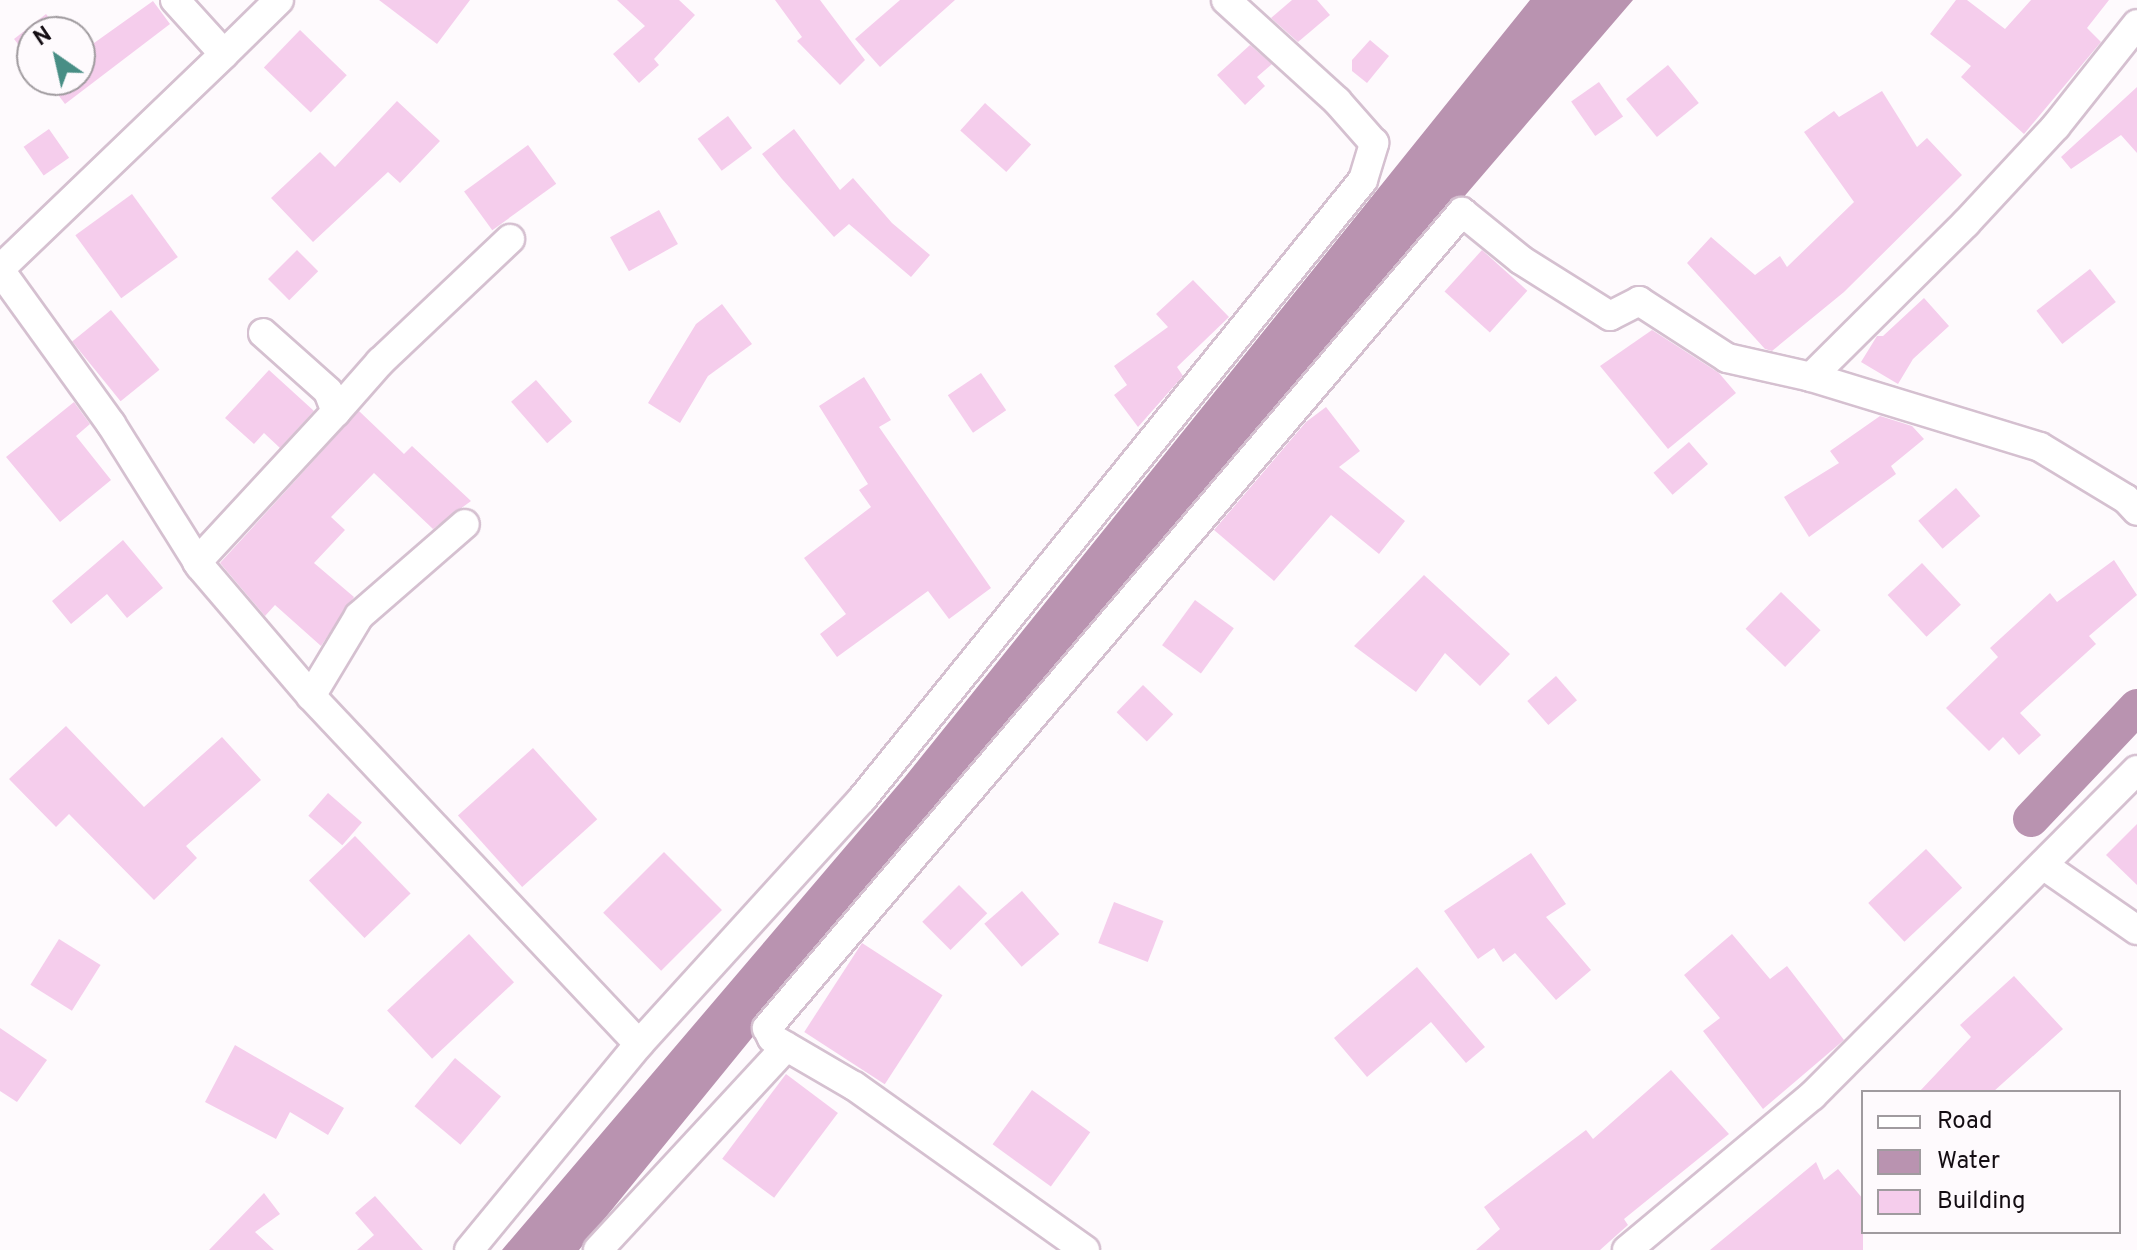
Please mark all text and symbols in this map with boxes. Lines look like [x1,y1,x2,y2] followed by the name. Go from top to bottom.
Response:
[16,16,96,96] north arrow
[29,22,58,53] text: N
[1861,1090,2121,1234] legend
[1937,1107,1993,1137] text: Road
[1937,1147,2000,1177] text: Water
[1937,1187,2026,1217] text: Building

